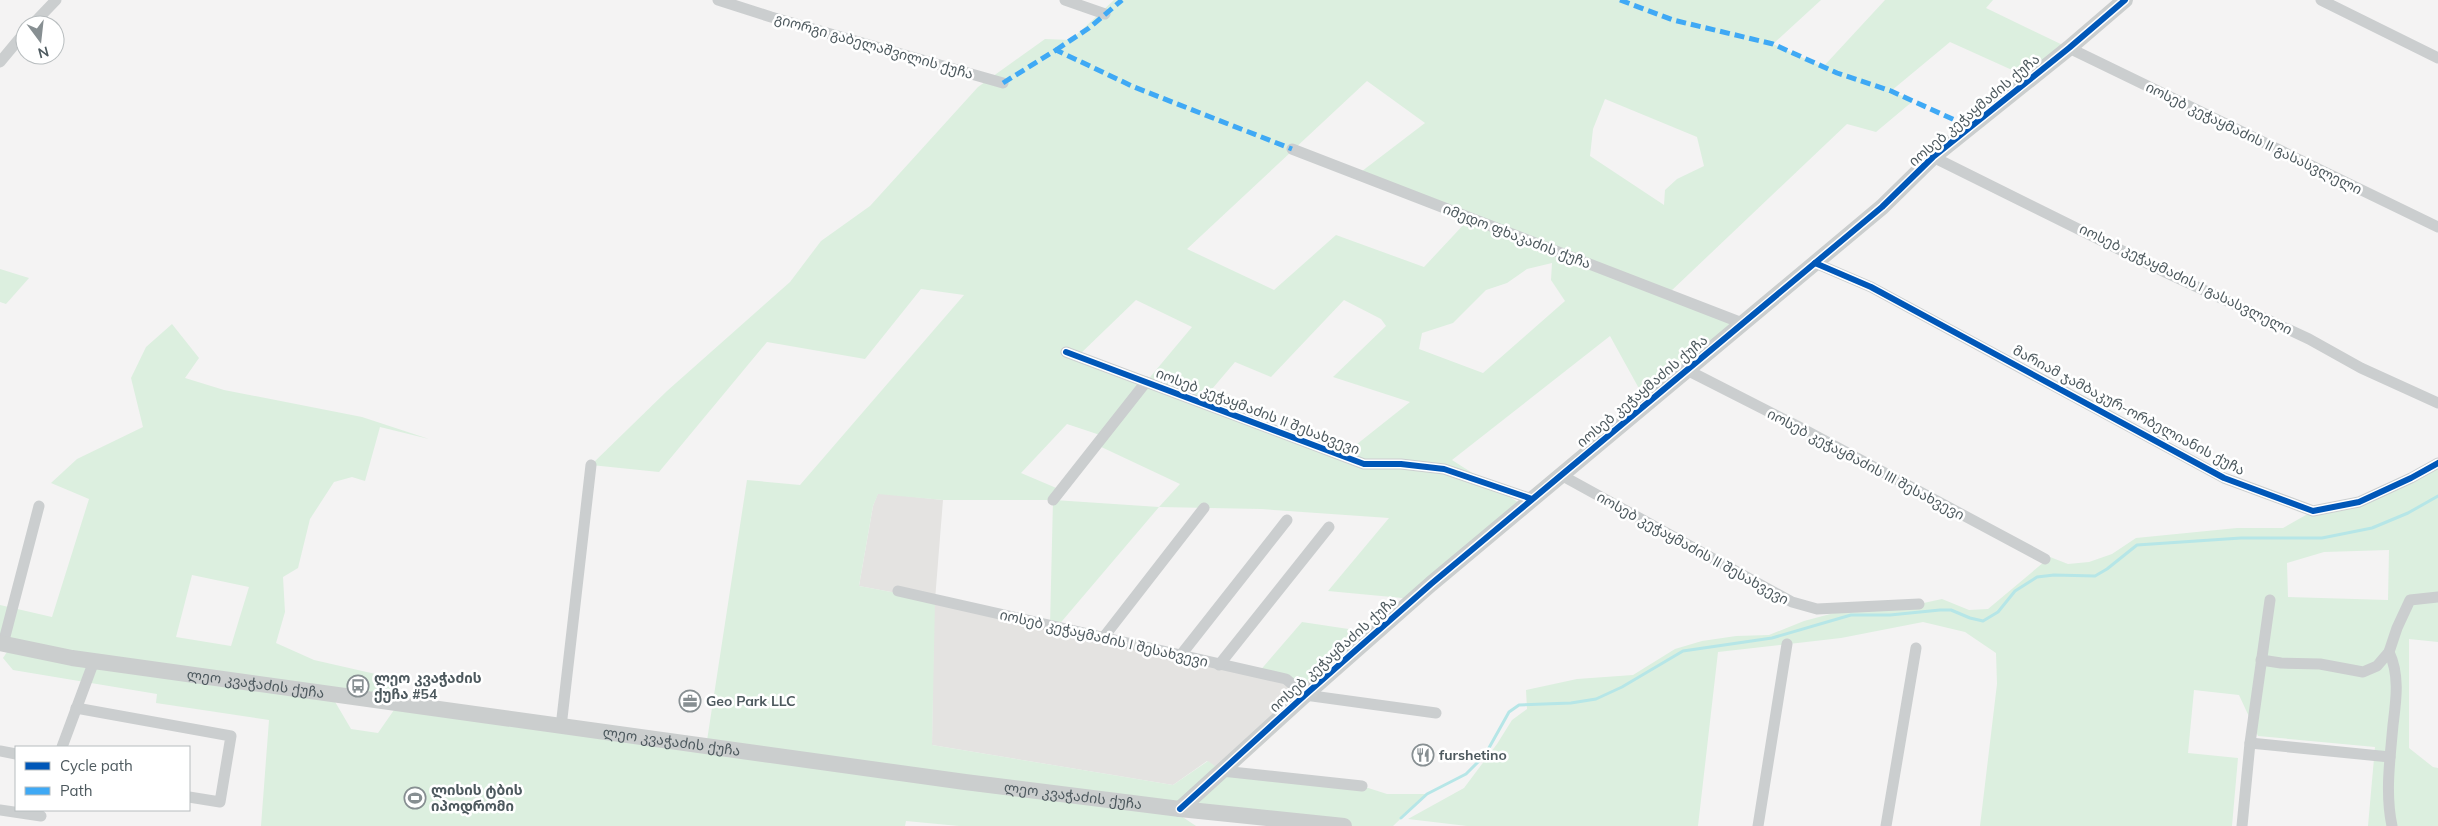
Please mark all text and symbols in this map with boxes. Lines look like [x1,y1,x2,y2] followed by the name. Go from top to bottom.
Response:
[773,9,975,83] street label: გიორგი გაბელაშვილის ქუჩა
[15,15,65,65] north arrow
[36,42,51,63] text: N
[1905,50,2043,170] street label: იოსებ კეჭაყმაძის ქუჩა
[2143,78,2365,198] street label: იოსებ კეჭაყმაძის II გასასვლელი
[1441,199,1593,273] street label: იმედო ფხაკაძის ქუჩა
[2077,219,2295,339] street label: იოსებ კეჭაყმაძის I გასასვლელი
[1573,331,1711,451] street label: იოსებ კეჭაყმაძის ქუჩა
[2010,341,2248,479] street label: მარიამ ჯამბაკურ-ორბელიანის ქუჩა
[1154,364,1362,458] street label: იოსებ კეჭაყმაძის II შესახვევი
[1764,404,1968,524] street label: იოსებ კეჭაყმაძის III შესახვევი
[1594,488,1792,608] street label: იოსებ კეჭაყმაძის II შესახვევი
[1266,592,1400,716] street label: იოსებ კეჭაყმაძის ქუჩა
[998,605,1210,671] street label: იოსებ კეჭაყმაძის I შესახვევი
[186,665,326,702] street label: ლეო კვაჭაძის ქუჩა
[374,669,482,703] place label: ლეო კვაჭაძის ქუჩა #54
[346,674,370,698] bus stop icon: ლეო კვაჭაძის ქუჩა #54
[678,689,702,713] office icon: Geo Park LLC
[706,692,796,710] place label: Geo Park LLC
[602,723,742,760] street label: ლეო კვაჭაძის ქუჩა
[1411,743,1435,767] restaurant icon: furshetino
[15,746,190,811] legend
[1439,746,1507,764] place label: furshetino
[60,756,133,775] text: Cycle path
[1003,778,1143,813] street label: ლეო კვაჭაძის ქუჩა
[60,781,92,800] text: Path
[431,781,523,815] place label: ლისის ტბის იპოდრომი
[403,786,427,810] sports icon: ლისის ტბის იპოდრომი

